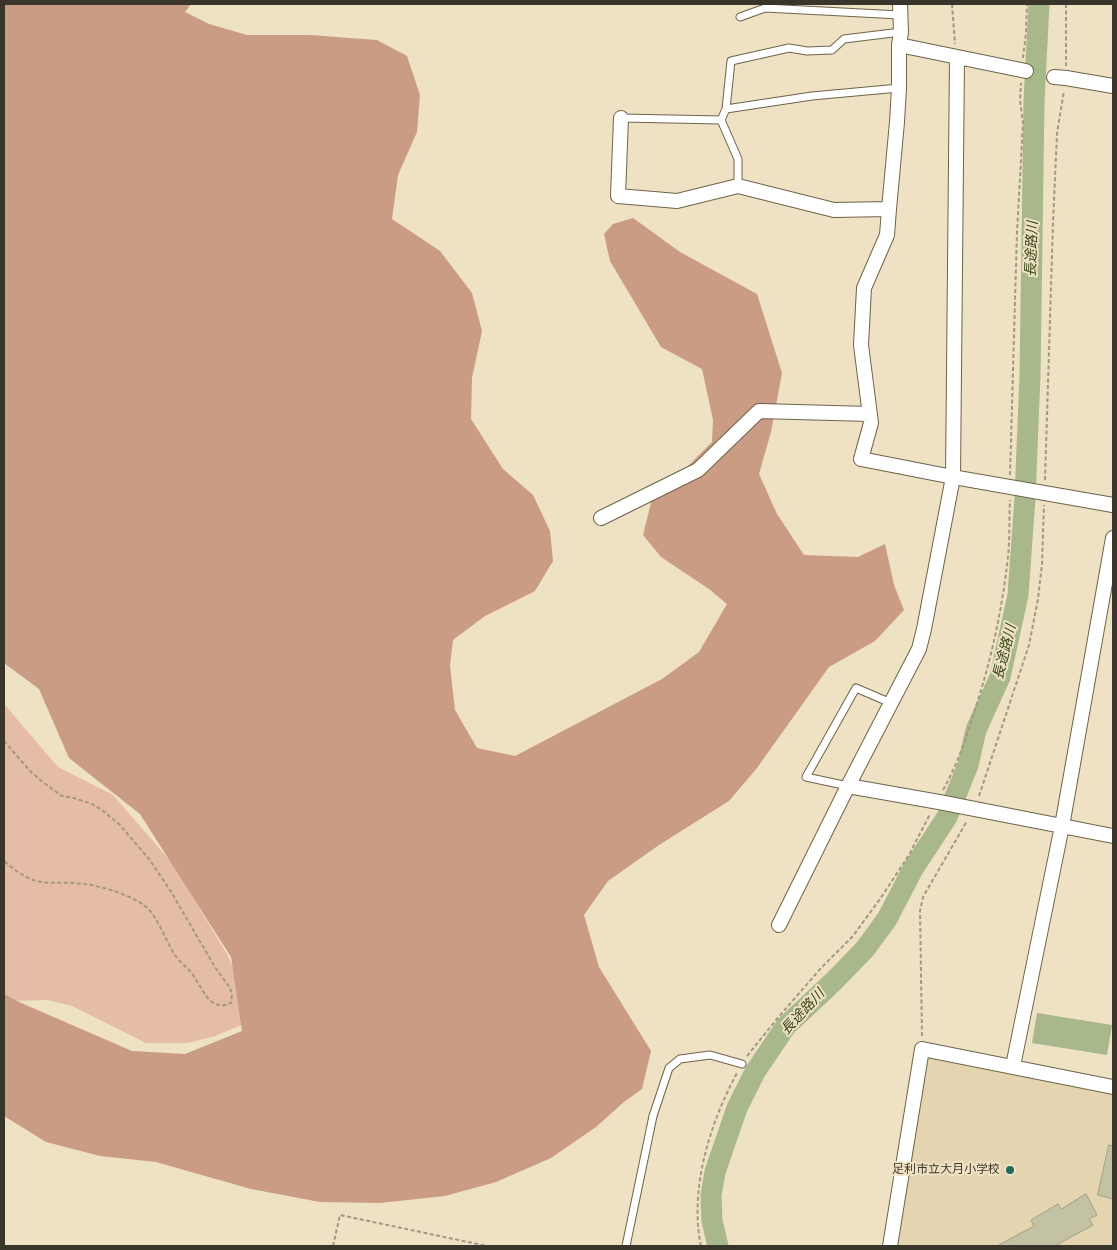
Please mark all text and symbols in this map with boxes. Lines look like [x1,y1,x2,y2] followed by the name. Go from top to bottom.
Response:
[1023,221,1041,277] water label: 長途路川
[990,623,1020,681] water label: 長途路川
[778,986,828,1038] water label: 長途路川
[892,1163,1000,1177] place label: 足利市立大月小学校
[1004,1164,1016,1176] marker: 足利市立大月小学校

